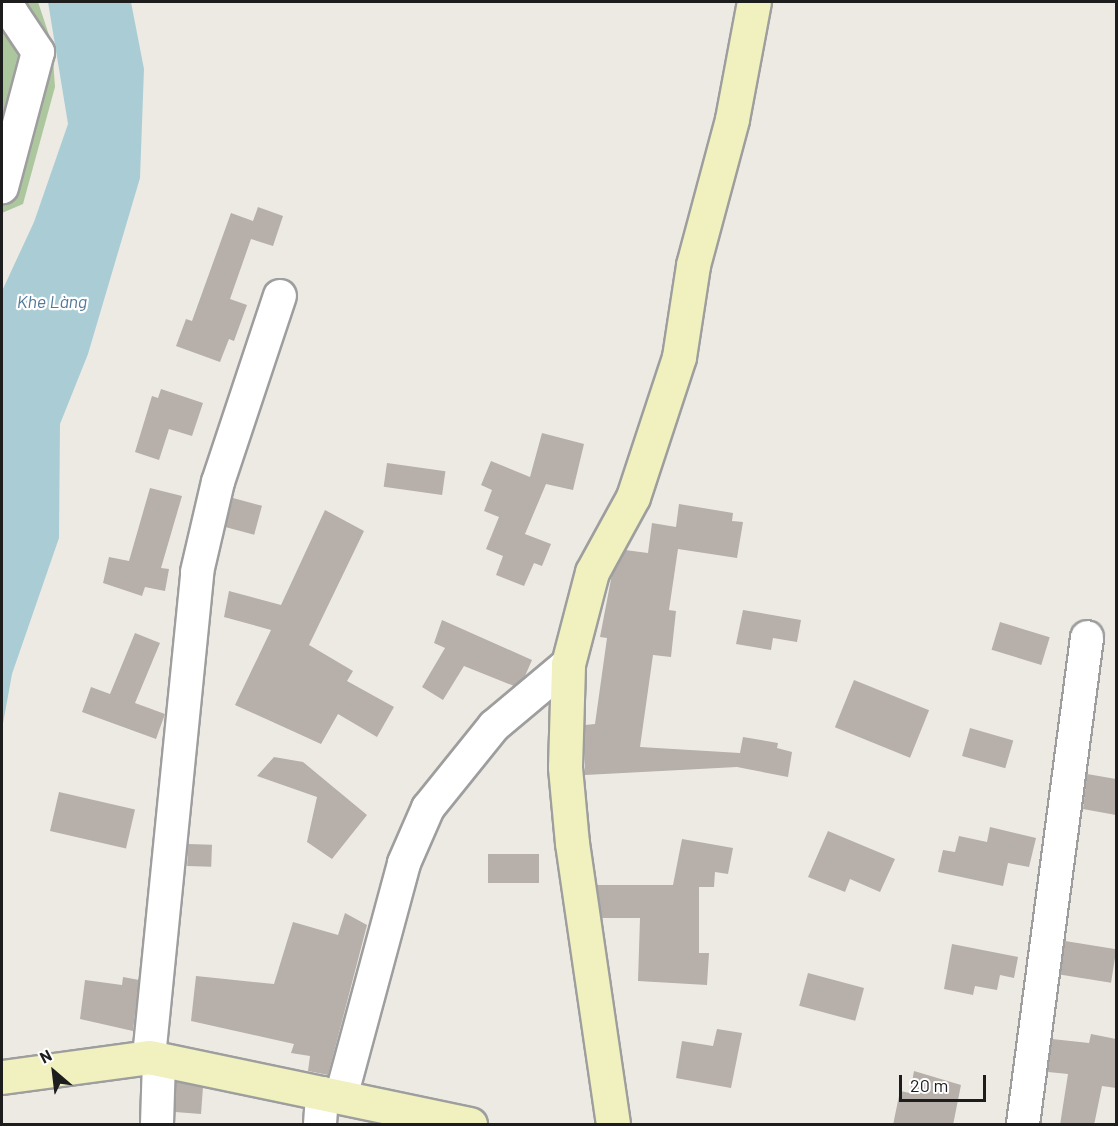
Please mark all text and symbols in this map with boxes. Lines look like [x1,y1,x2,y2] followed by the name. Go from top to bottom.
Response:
[17,290,87,312] water label: Khe Làng
[24,1042,84,1102] north arrow
[36,1045,54,1067] text: N
[902,1063,989,1101] scale bar
[910,1074,948,1096] text: 20 m

